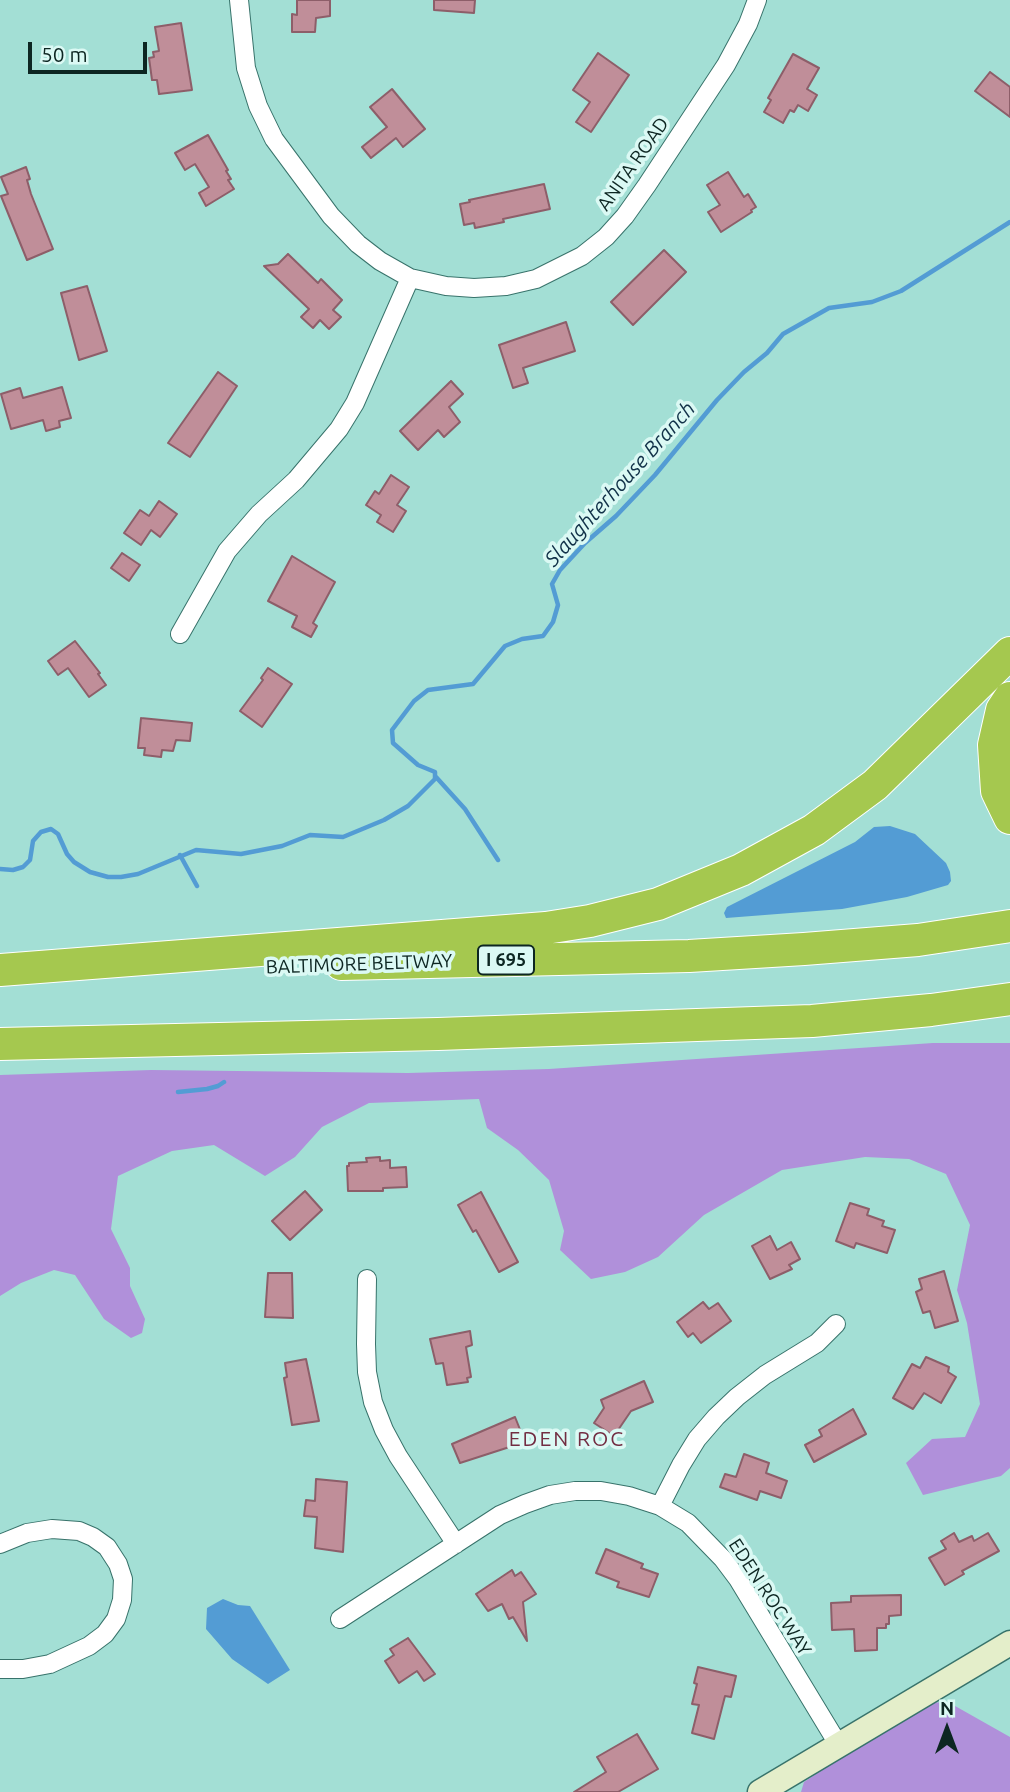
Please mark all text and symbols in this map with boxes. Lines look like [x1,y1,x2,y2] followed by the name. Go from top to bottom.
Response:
[32,28,150,72] scale bar
[41,42,88,66] text: 50 m
[592,113,674,215] street label: ANITA ROAD
[539,397,701,571] water label: Slaughterhouse Branch
[478,945,534,974] road number: I 695
[265,949,453,979] street label: BALTIMORE BELTWAY
[510,1426,624,1452] district label: EDEN ROC
[724,1534,816,1660] street label: EDEN ROC WAY
[912,1694,982,1764] north arrow
[940,1697,954,1719] text: N

